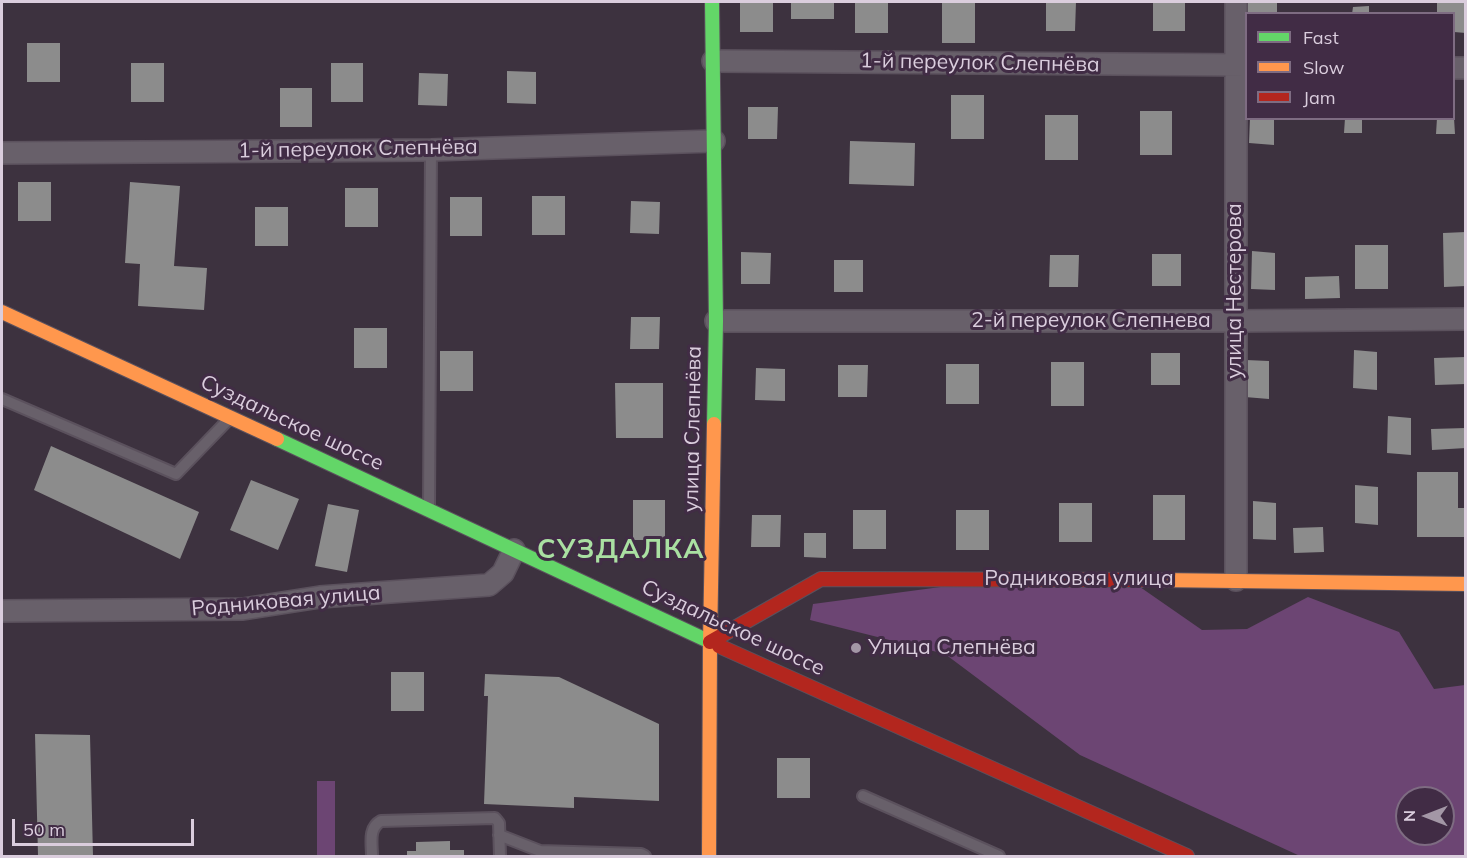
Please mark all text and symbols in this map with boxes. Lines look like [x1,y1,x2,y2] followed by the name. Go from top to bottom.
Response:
[1245,12,1455,120] legend
[1303,26,1339,49] text: Fast
[860,48,1100,78] street label: 1-й переулок Слепнёва
[1303,56,1344,79] text: Slow
[1303,86,1336,109] text: Jam
[238,134,478,164] street label: 1-й переулок Слепнёва
[1222,203,1248,379] street label: улица Нестерова
[971,308,1211,334] street label: 2-й переулок Слепнева
[679,346,707,512] street label: улица Слепнёва
[196,370,388,476] street label: Суздальское шоссе
[537,534,705,566] district label: СУЗДАЛКА
[984,566,1174,592] street label: Родниковая улица
[637,575,829,681] street label: Суздальское шоссе
[190,580,382,622] street label: Родниковая улица
[868,635,1036,661] place label: Улица Слепнёва
[849,641,863,655] marker: Улица Слепнёва
[1395,786,1455,846] north arrow
[15,807,196,845] scale bar
[1399,810,1419,822] text: N
[23,818,65,841] text: 50 m

